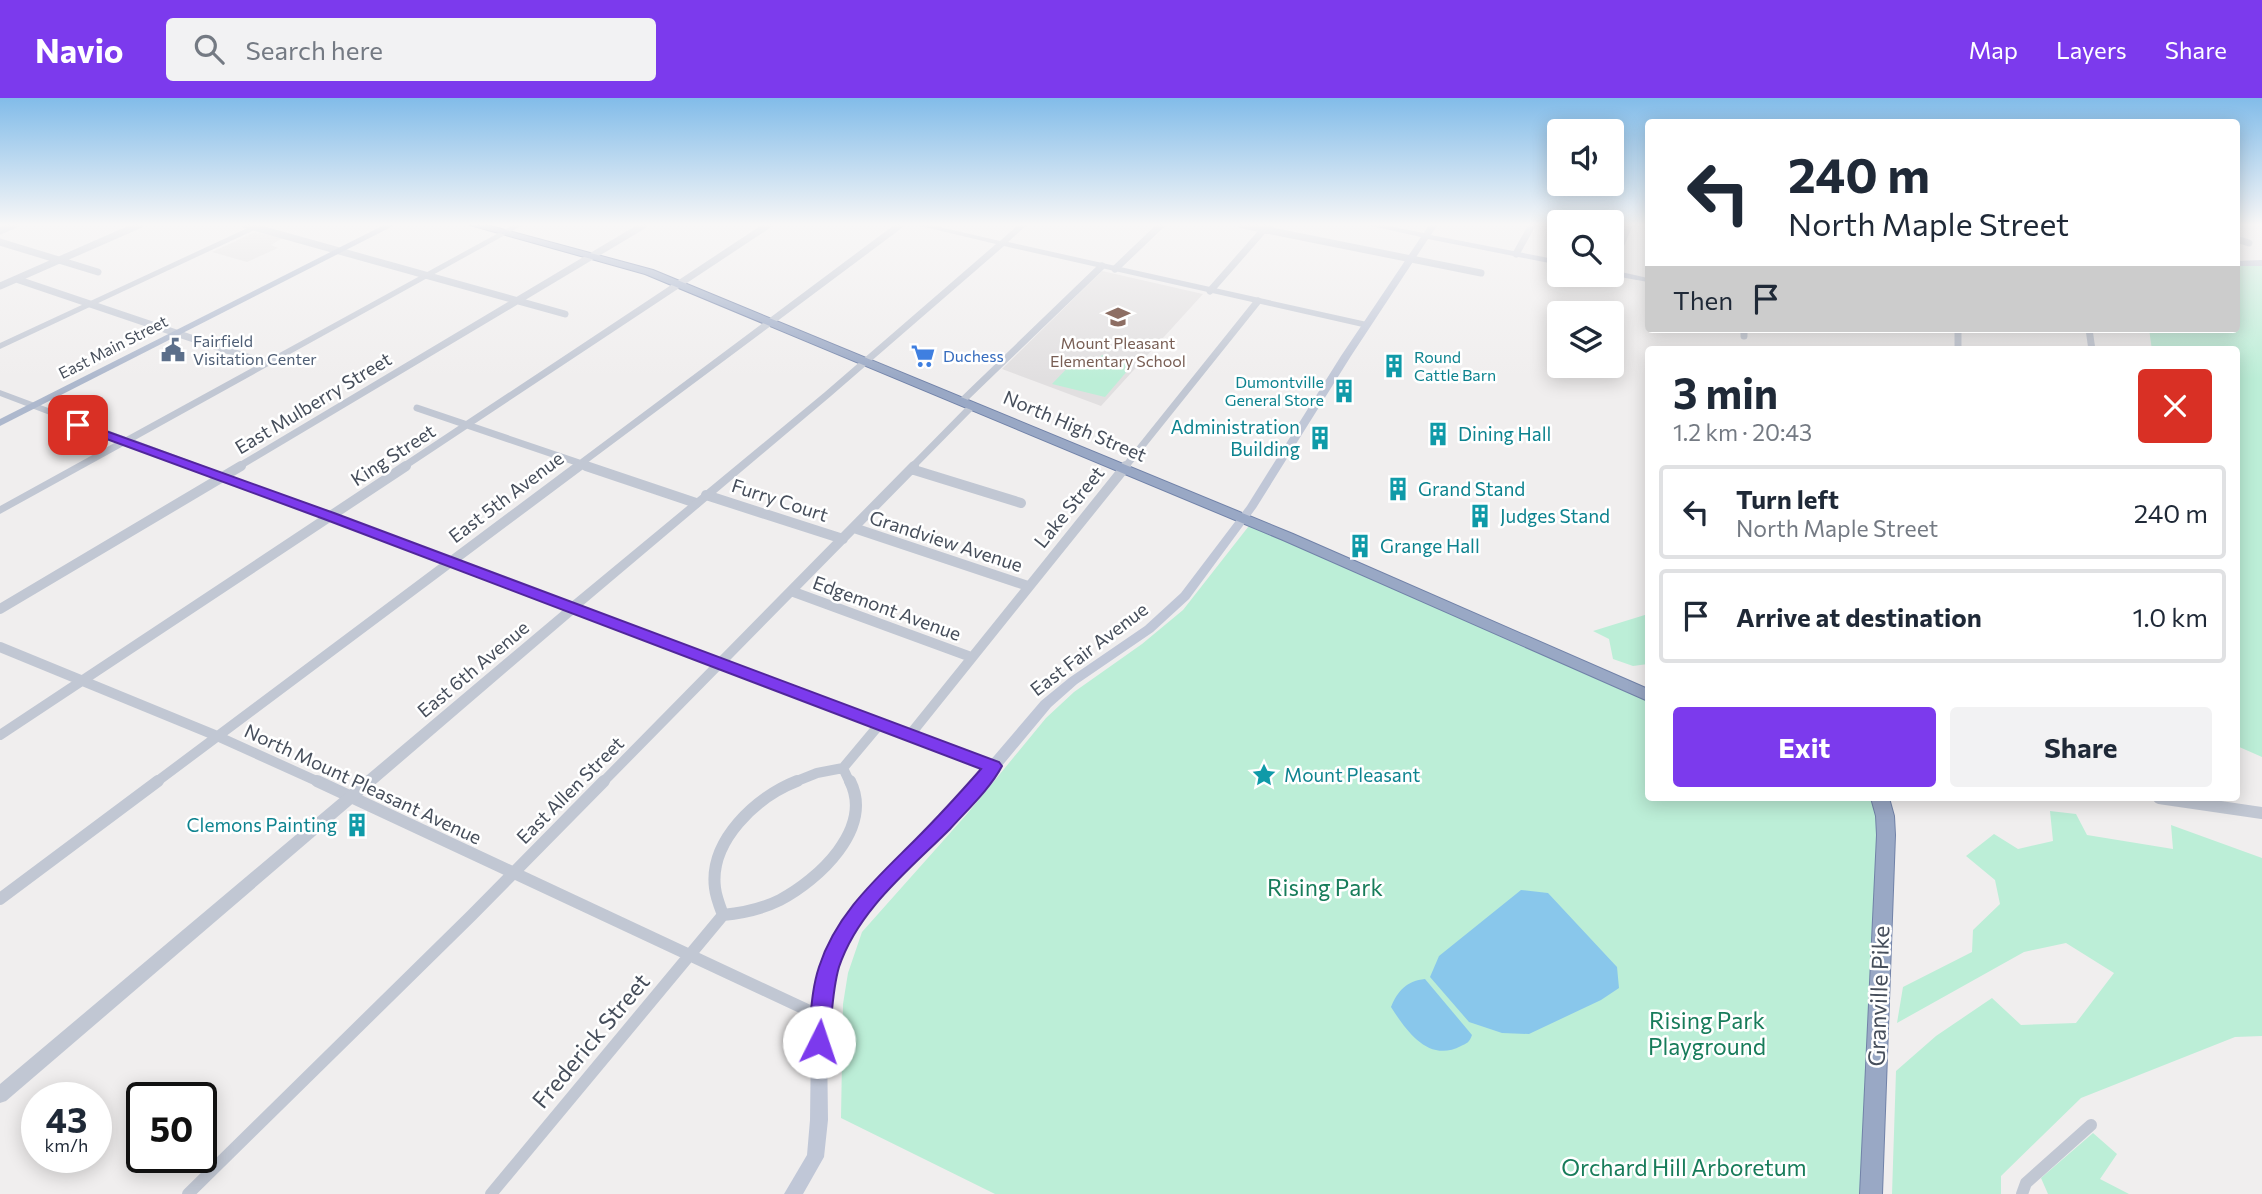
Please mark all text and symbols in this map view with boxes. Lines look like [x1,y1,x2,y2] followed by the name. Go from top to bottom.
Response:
[166,18,656,81] search box
[35,29,124,70] text: Navio
[190,30,228,68] icon: search
[246,34,383,65] text: Search here
[1969,35,2018,64] text: Map
[2056,35,2127,64] text: Layers
[2165,35,2227,64] text: Share
[1547,119,1624,378] map controls
[1547,119,1624,196] button: sound
[1788,143,1930,203] text: 240 m
[1673,147,1764,238] icon: left
[1788,203,2069,243] text: North Maple Street
[1547,210,1624,287] button: search
[1747,280,1785,318] icon: arrive
[1673,284,1733,315] text: Then
[1547,301,1624,378] button: layers
[1104,303,1132,331] school or university icon: Mount Pleasant Elementary School
[55,311,171,382] street label: East Main Street
[193,331,317,368] place label: Fairfield Visitation Center
[1050,333,1186,370] place label: Mount Pleasant Elementary School
[159,336,187,364] public building icon: Fairfield Visitation Center
[909,342,937,370] supermarket icon: Duchess
[943,346,1004,365] place label: Duchess
[230,347,395,458] street label: East Mulberry Street
[1414,347,1496,384] place label: Round Cattle Barn
[1380,352,1408,380] building icon: Round Cattle Barn
[1673,366,1778,418] text: 3 min
[2138,369,2212,443] button: close
[1225,372,1324,409] place label: Dumontville General Store
[1330,377,1358,405] building icon: Dumontville General Store
[1000,385,1150,466] street label: North High Street
[48,395,108,455] pin
[59,406,97,444] icon: arrive
[1170,415,1300,460] place label: Administration Building
[1673,418,1812,446] text: 1.2 km · 20:43
[346,419,439,490] street label: King Street
[1424,420,1452,448] building icon: Dining Hall
[1458,422,1551,445] place label: Dining Hall
[1306,424,1334,452] building icon: Administration Building
[444,446,568,547] street label: East 5th Avenue
[1029,461,1109,552] street label: Lake Street
[729,473,832,526] street label: Furry Court
[1384,475,1412,503] building icon: Grand Stand
[1418,477,1525,500] place label: Grand Stand
[1736,483,1839,514] text: Turn left
[1677,493,1715,531] icon: left
[2134,497,2208,528] text: 240 m
[1466,502,1494,530] building icon: Judges Stand
[1500,504,1610,527] place label: Judges Stand
[867,505,1026,576] street label: Grandview Avenue
[1736,514,1938,542] text: North Maple Street
[1346,532,1374,560] building icon: Grange Hall
[1380,534,1480,557] place label: Grange Hall
[810,570,964,645] street label: Edgemont Avenue
[1025,597,1152,700] street label: East Fair Avenue
[1677,597,1715,635] icon: arrive
[1736,601,1982,632] text: Arrive at destination
[2132,601,2208,632] text: 1.0 km
[412,615,533,722] street label: East 6th Avenue
[1673,707,1936,787] button: Exit
[1950,707,2212,787] button: Share
[241,718,485,849] street label: North Mount Pleasant Avenue
[511,731,628,848] street label: East Allen Street
[1250,761,1278,789] place icon: Mount Pleasant
[1284,763,1421,786] place label: Mount Pleasant
[343,811,371,839] building icon: Clemons Painting
[187,813,337,836] place label: Clemons Painting
[1267,873,1383,901] park label: Rising Park
[1862,925,1894,1067] street label: Granville Pike
[526,967,655,1114] street label: Frederick Street
[782,1005,856,1079] position arrow
[1648,1006,1766,1060] park label: Rising Park Playground
[126,1082,217,1173] speed limit sign: 50
[46,1097,87,1140] text: 43
[45,1134,88,1156] text: km/h
[1561,1153,1807,1181] park label: Orchard Hill Arboretum

